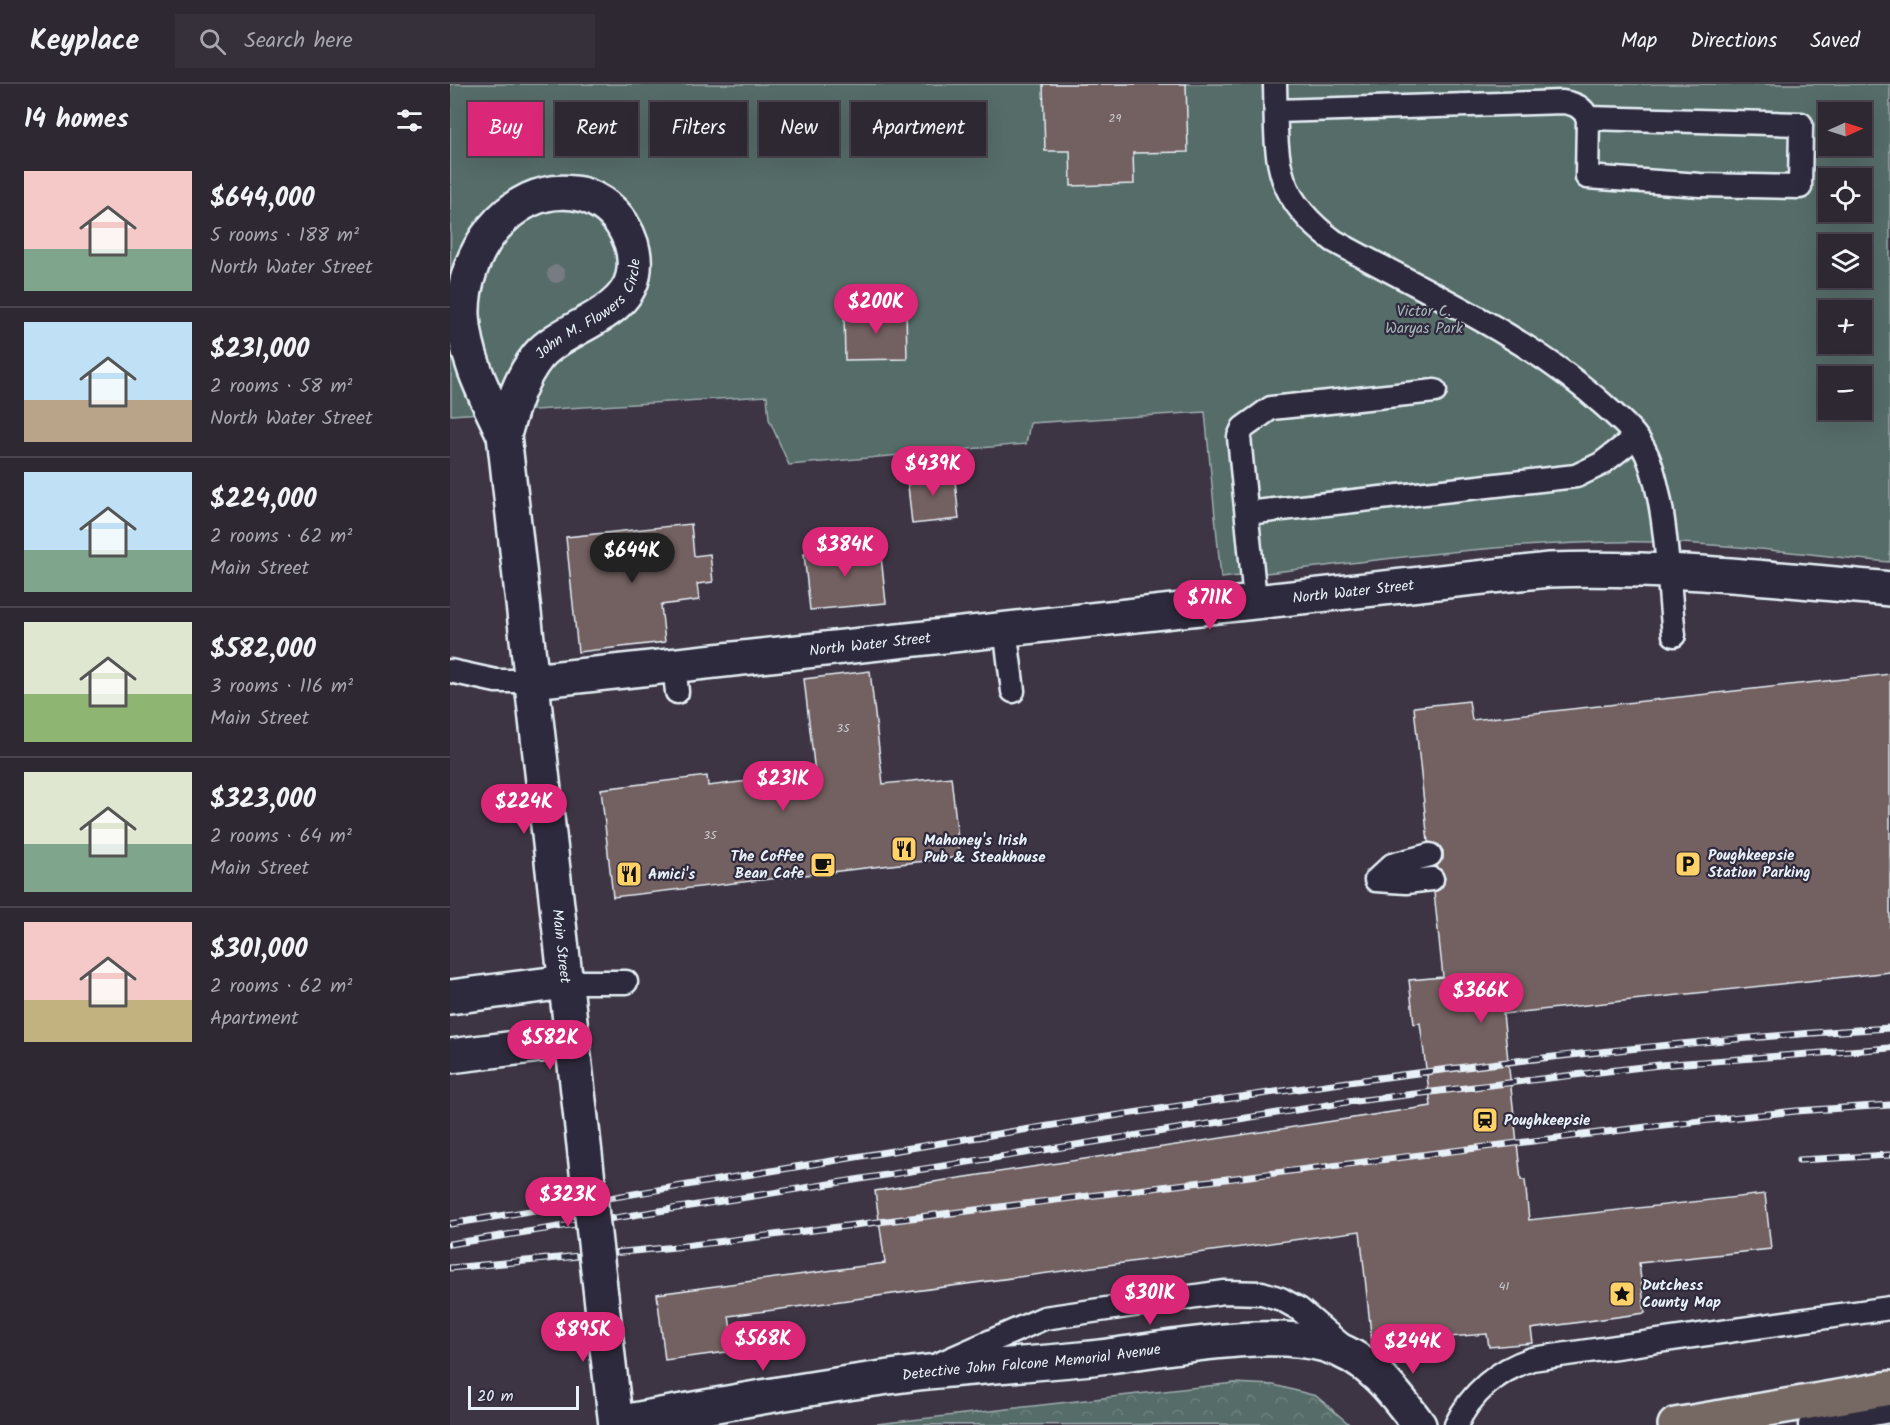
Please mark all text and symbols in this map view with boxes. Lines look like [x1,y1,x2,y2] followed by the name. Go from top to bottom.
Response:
[175,14,595,68] search box
[30,19,139,64] text: Keyplace
[244,24,353,59] text: Search here
[196,25,229,58] icon: search
[1621,25,1657,58] text: Map
[1690,25,1777,58] text: Directions
[1810,25,1860,58] text: Saved
[24,99,129,141] text: 14 homes
[468,102,543,156] chip: Buy
[555,102,638,156] chip: Rent
[650,102,747,156] chip: Filters
[759,102,839,156] chip: New
[851,102,986,156] chip: Apartment
[1818,102,1872,156] north arrow
[1818,102,1872,420] map controls
[393,104,426,137] icon: filters
[1109,109,1122,128] house number: 29
[1818,168,1872,222] button: locate
[210,178,315,220] text: $644,000
[72,195,144,267] icon: home
[210,220,359,252] text: 5 rooms · 188 m²
[1818,234,1872,288] button: layers
[210,252,373,284] text: North Water Street
[530,258,647,365] street label: John M. Flowers Circle
[834,284,918,335] pin: $200K
[848,287,904,319] text: $200K
[1385,300,1464,341] park label: Victor C. Waryas Park
[1818,300,1872,354] button: +
[210,329,309,371] text: $231,000
[72,346,144,418] icon: home
[1818,366,1872,420] button: −
[210,371,352,403] text: 2 rooms · 58 m²
[210,403,373,435] text: North Water Street
[891,446,975,497] pin: $439K
[905,449,961,481] text: $439K
[210,479,317,521] text: $224,000
[72,496,144,568] icon: home
[210,521,352,553] text: 2 rooms · 62 m²
[803,527,887,578] pin: $384K
[816,530,874,562] text: $384K
[590,533,674,584] pin: $644K
[604,536,660,568] text: $644K
[210,553,309,585] text: Main Street
[1291,574,1415,611] street label: North Water Street
[1168,580,1252,631] pin: $711K
[1187,583,1233,615] text: $711K
[808,627,932,664] street label: North Water Street
[210,629,316,671] text: $582,000
[72,646,144,718] icon: home
[210,671,353,703] text: 3 rooms · 116 m²
[210,703,309,735] text: Main Street
[836,719,851,738] house number: 35
[741,761,825,812] pin: $231K
[757,764,809,796] text: $231K
[210,779,316,821] text: $323,000
[482,784,566,835] pin: $224K
[495,787,553,819] text: $224K
[72,796,144,868] icon: home
[210,821,352,853] text: 2 rooms · 64 m²
[703,826,718,845] house number: 35
[924,829,1046,870] place label: Mahoney's Irish Pub & Steakhouse
[889,834,919,864] restaurant icon: Mahoney's Irish Pub & Steakhouse
[1708,844,1810,885] place label: Poughkeepsie Station Parking
[731,845,805,886] place label: The Coffee Bean Cafe
[1673,849,1703,879] parking icon: Poughkeepsie Station Parking
[808,850,838,880] cafe icon: The Coffee Bean Cafe
[210,853,309,885] text: Main Street
[614,859,644,889] restaurant icon: Amici's
[648,863,695,887] place label: Amici's
[544,908,577,985] street label: Main Street
[210,929,308,971] text: $301,000
[72,946,144,1018] icon: home
[210,971,352,1003] text: 2 rooms · 62 m²
[1439,973,1523,1024] pin: $366K
[1453,976,1509,1008] text: $366K
[210,1003,299,1035] text: Apartment
[508,1020,592,1071] pin: $582K
[521,1023,579,1055] text: $582K
[1470,1105,1500,1135] station icon: Poughkeepsie
[1504,1109,1591,1133] place label: Poughkeepsie
[526,1177,610,1228] pin: $323K
[539,1180,597,1212] text: $323K
[1642,1274,1721,1315] place label: Dutchess County Map
[1108,1275,1192,1326] pin: $301K
[1499,1277,1509,1296] house number: 41
[1124,1278,1176,1310] text: $301K
[1607,1279,1637,1309] place icon: Dutchess County Map
[541,1312,625,1363] pin: $895K
[555,1315,611,1347] text: $895K
[721,1321,805,1372] pin: $568K
[735,1324,791,1356] text: $568K
[1371,1324,1455,1375] pin: $244K
[1384,1327,1442,1359] text: $244K
[901,1338,1162,1388] street label: Detective John Falcone Memorial Avenue
[468,1383,579,1410] scale bar
[477,1384,513,1409] text: 20 m

